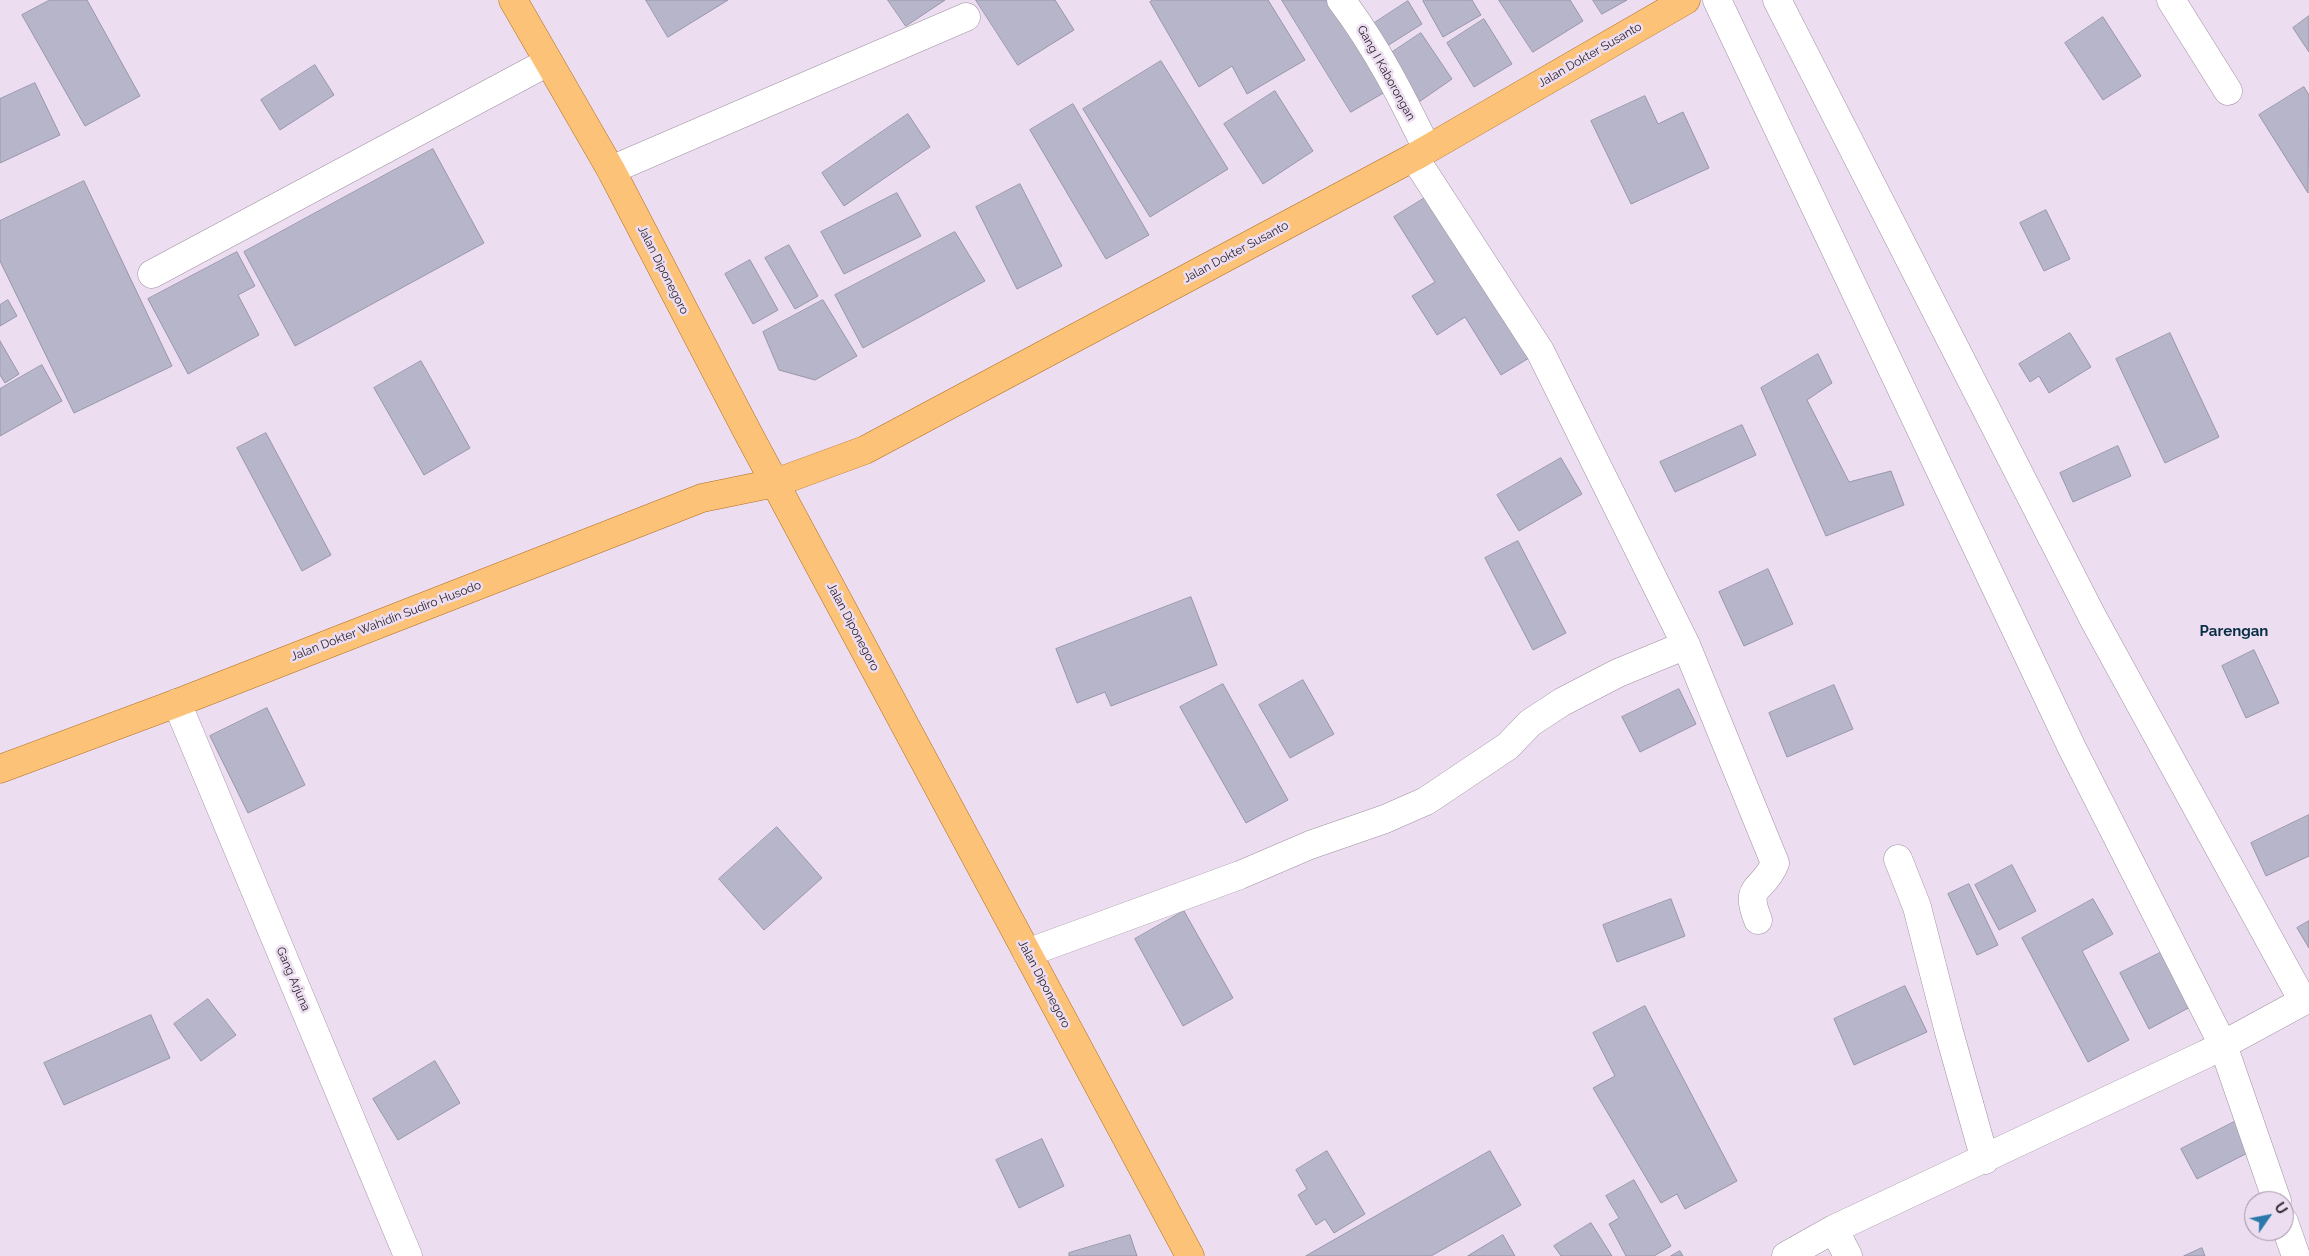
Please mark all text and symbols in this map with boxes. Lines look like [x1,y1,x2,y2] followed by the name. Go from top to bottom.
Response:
[1536,19,1644,91] street label: Jalan Dokter Susanto
[1354,23,1418,123] street label: Gang I Kaborongan
[1181,218,1291,286] street label: Jalan Dokter Susanto
[634,223,692,317] street label: Jalan Diponegoro
[289,578,483,664] street label: Jalan Dokter Wahidin Sudiro Husodo
[824,581,882,673] street label: Jalan Diponegoro
[2200,622,2268,640] district label: Parengan
[1015,938,1073,1030] street label: Jalan Diponegoro
[273,945,313,1013] street label: Gang Arjuna
[2244,1191,2294,1241] north arrow
[2271,1200,2290,1217] text: U

